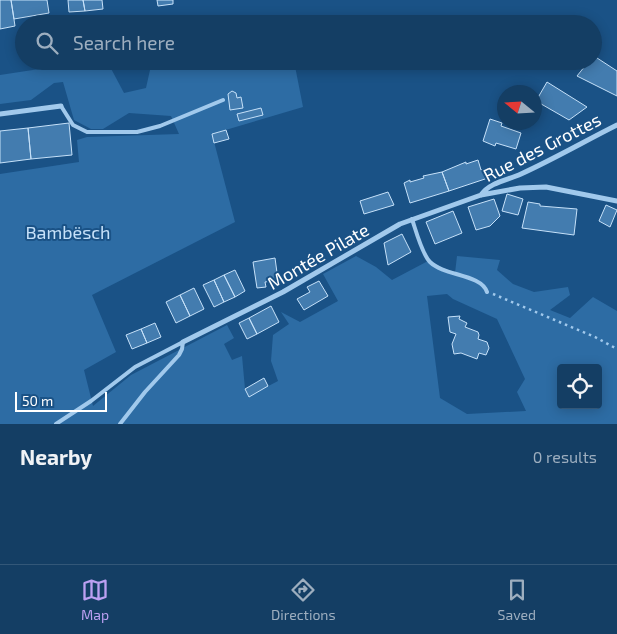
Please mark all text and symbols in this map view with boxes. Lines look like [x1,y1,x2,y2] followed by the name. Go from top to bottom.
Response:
[15,15,602,70] search box
[33,29,61,57] icon: search
[73,31,175,54] text: Search here
[497,85,542,130] north arrow
[479,108,605,186] street label: Rue des Grottes
[263,218,373,294] street label: Montée Pilate
[25,221,111,243] park label: Bambësch
[557,364,602,409] map controls
[557,364,602,409] button: locate
[15,389,108,412] scale bar
[22,392,53,409] text: 50 m
[20,444,92,469] text: Nearby
[533,447,597,466] text: 0 results
[81,576,109,623] tab: Map
[271,576,336,623] tab: Directions
[498,576,536,623] tab: Saved

